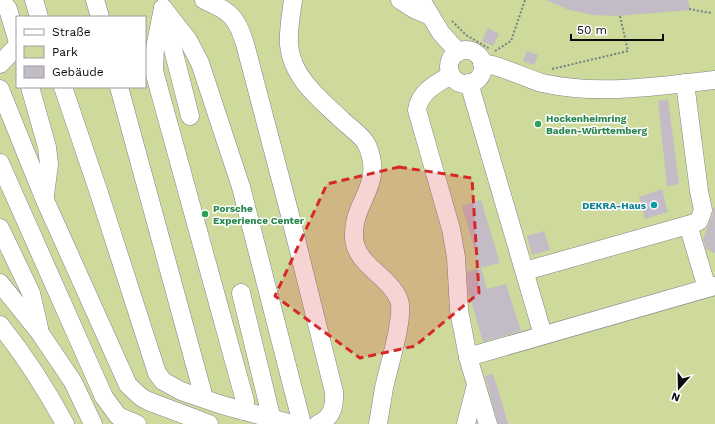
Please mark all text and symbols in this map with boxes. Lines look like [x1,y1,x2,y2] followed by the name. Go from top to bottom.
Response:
[16,16,146,88] legend
[571,16,663,42] scale bar
[577,23,607,37] text: 50 m
[52,25,91,39] text: Straße
[52,45,78,59] text: Park
[52,65,104,79] text: Gebäude
[546,113,648,136] place label: Hockenheimring Baden-Württemberg
[533,119,543,129] marker: Hockenheimring Baden-Württemberg
[582,200,647,211] place label: DEKRA-Haus
[649,200,659,210] marker: DEKRA-Haus
[213,203,305,226] place label: Porsche Experience Center
[200,209,210,219] marker: Porsche Experience Center
[659,368,699,408] north arrow
[670,389,682,404] text: N

